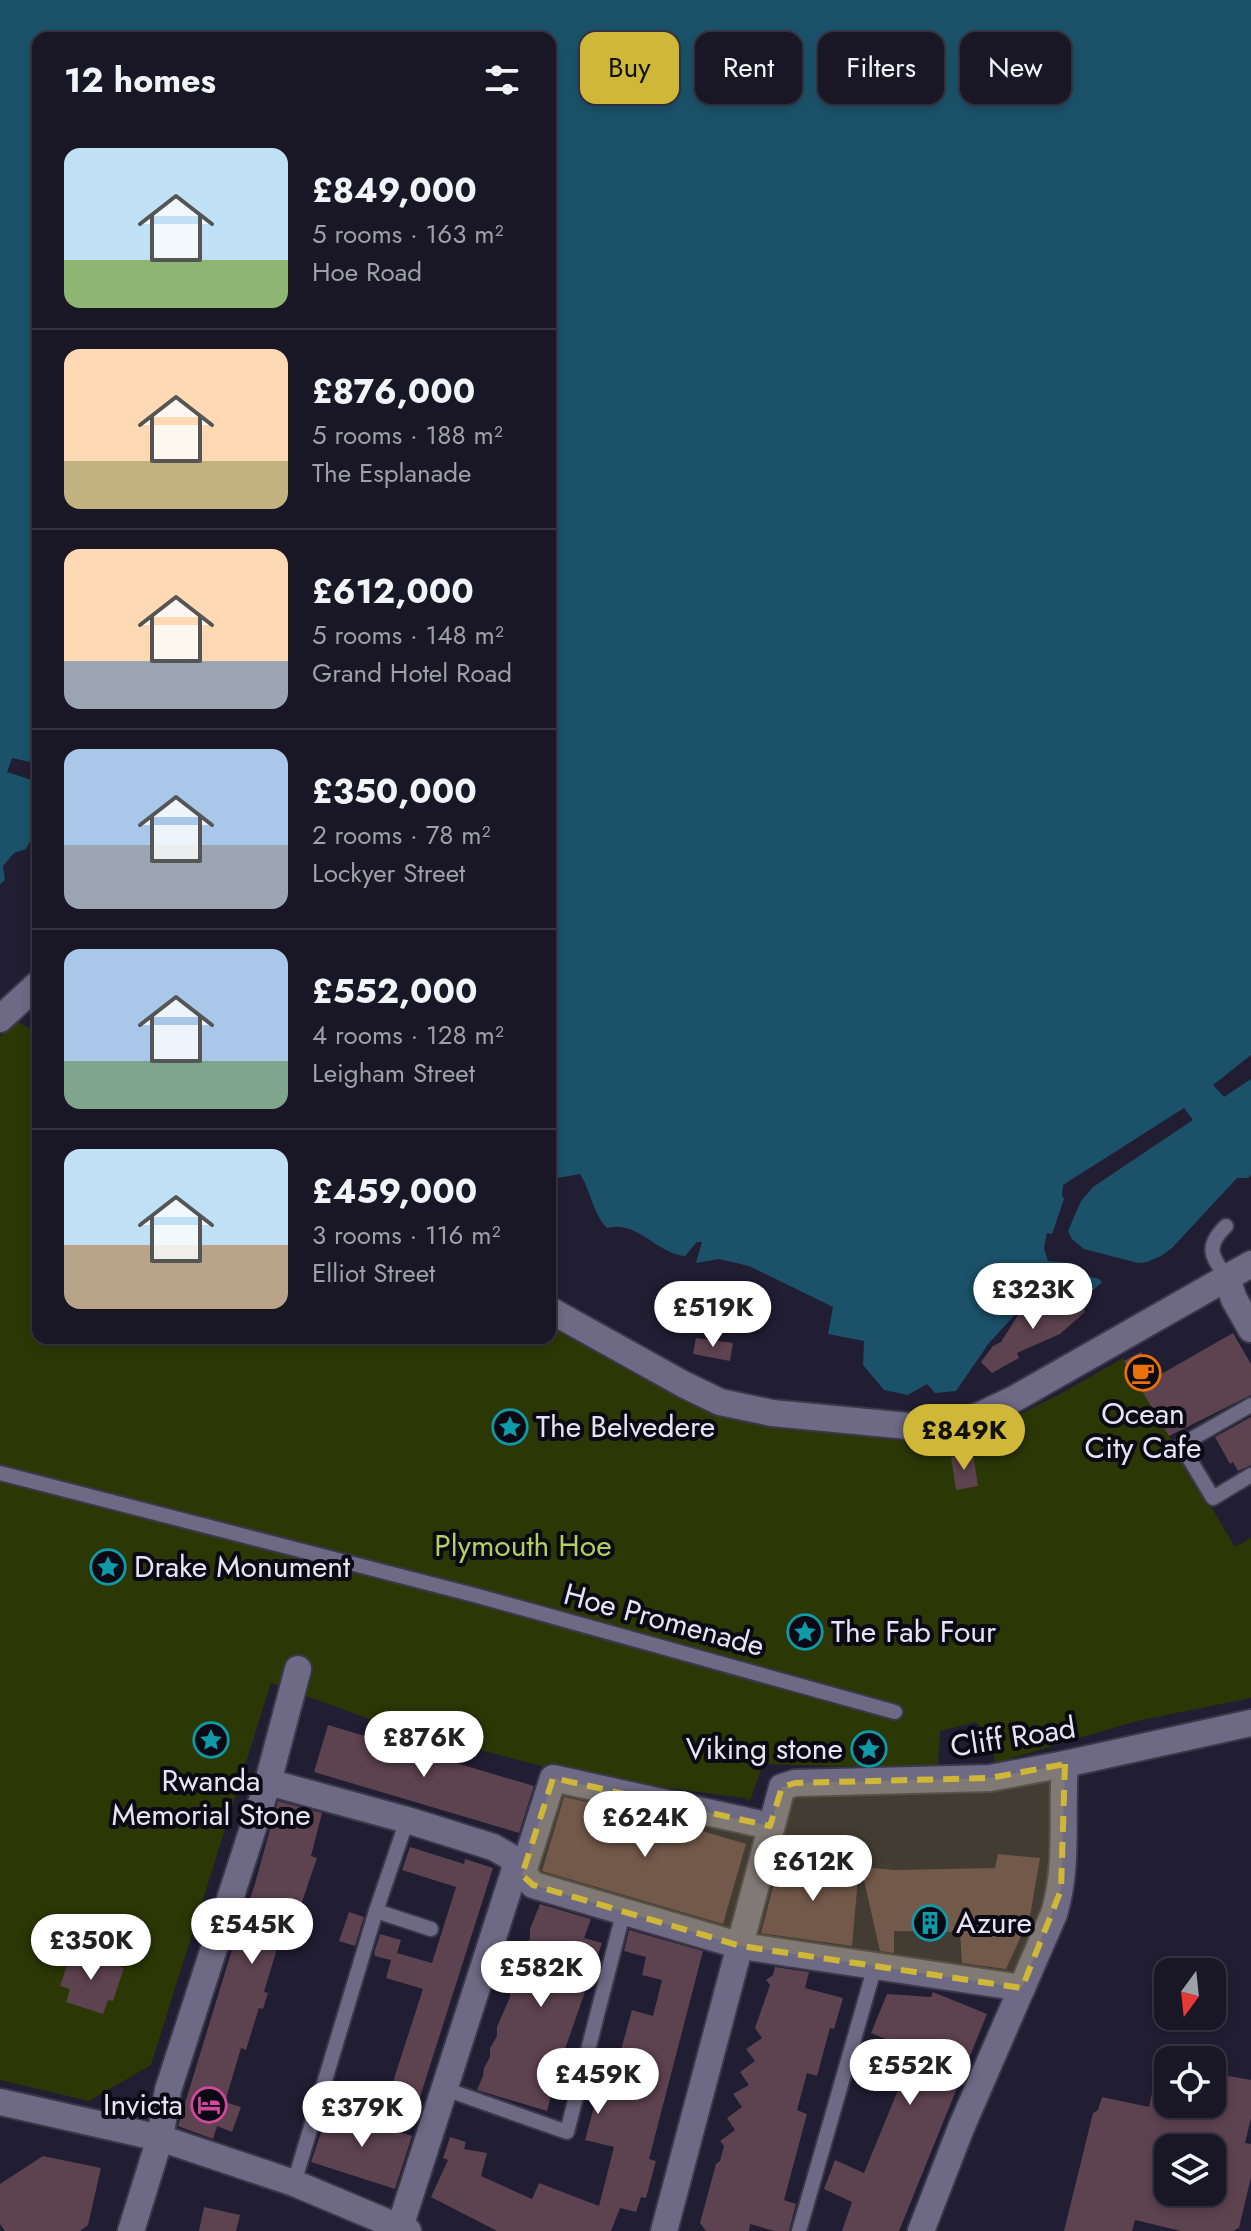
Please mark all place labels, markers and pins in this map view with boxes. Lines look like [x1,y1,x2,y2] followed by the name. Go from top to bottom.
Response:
[977,1263,1089,1331] pin: £323K
[657,1281,769,1349] pin: £519K
[1124,1354,1162,1392] cafe icon: Ocean City Cafe
[1085,1392,1201,1469] place label: Ocean City Cafe
[908,1404,1020,1472] pin: £849K
[536,1405,715,1448] place label: The Belvedere
[491,1408,529,1446] place icon: The Belvedere
[134,1545,351,1588] place label: Drake Monument
[89,1548,127,1586] place icon: Drake Monument
[831,1610,997,1653] place label: The Fab Four
[786,1613,824,1651] place icon: The Fab Four
[368,1711,480,1779] pin: £876K
[192,1721,230,1759] place icon: Rwanda Memorial Stone
[686,1727,843,1770] place label: Viking stone
[850,1730,888,1768] place icon: Viking stone
[111,1759,311,1836] place label: Rwanda Memorial Stone
[589,1791,701,1859] pin: £624K
[757,1835,869,1903] pin: £612K
[196,1898,308,1966] pin: £545K
[956,1901,1032,1944] place label: Azure
[911,1904,949,1942] building icon: Azure
[35,1914,147,1982] pin: £350K
[485,1941,597,2009] pin: £582K
[854,2039,966,2107] pin: £552K
[542,2048,654,2116] pin: £459K
[306,2081,418,2149] pin: £379K
[103,2083,183,2126] place label: Invicta
[190,2086,228,2124] hotel icon: Invicta

